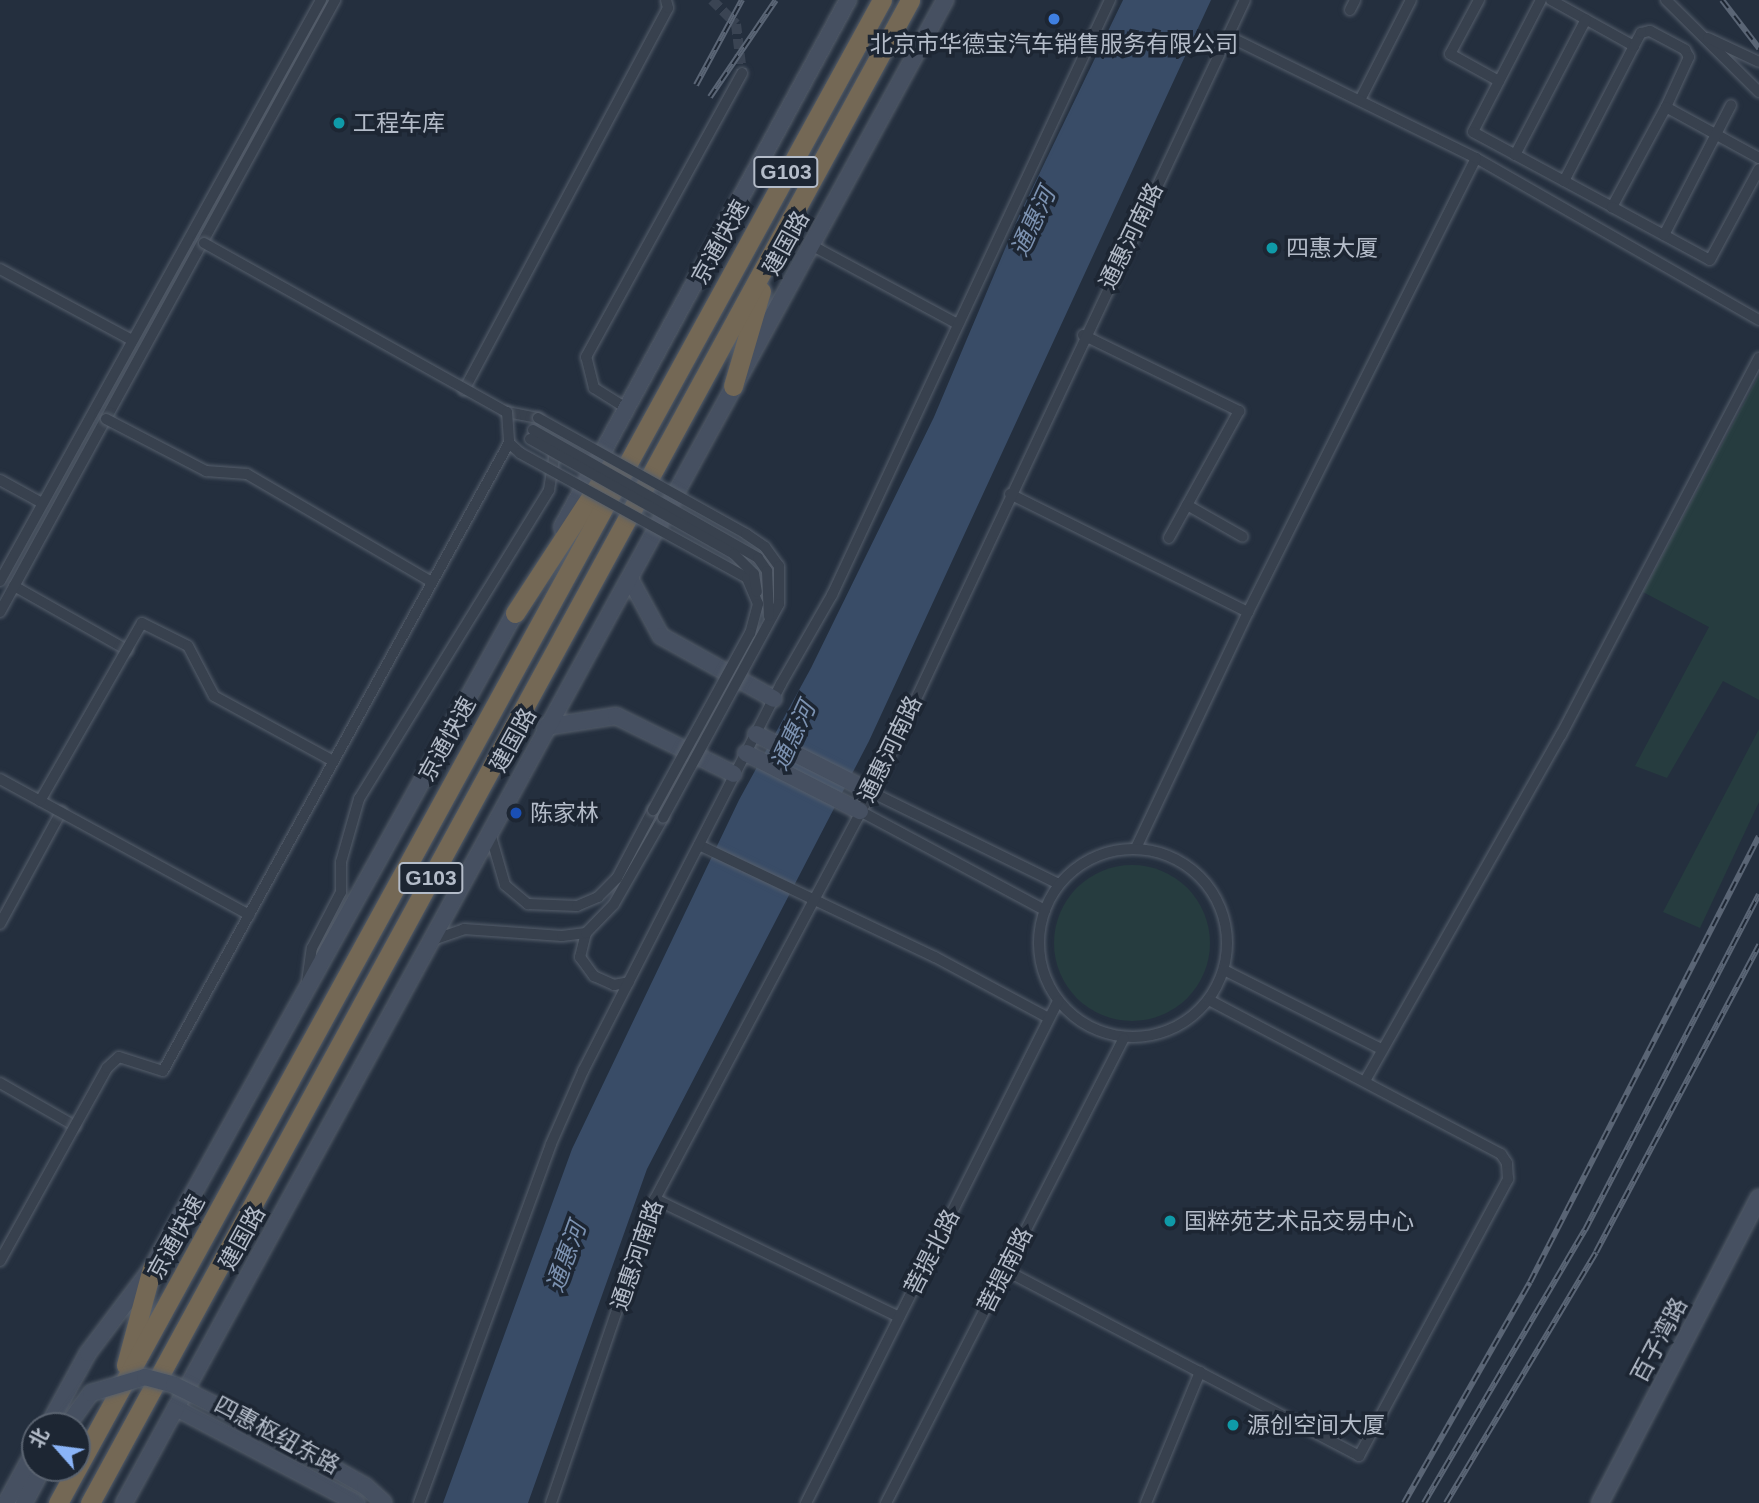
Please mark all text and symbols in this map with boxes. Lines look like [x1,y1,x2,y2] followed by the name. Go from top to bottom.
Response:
[1046,11,1062,27] marker: 北京市华德宝汽车销售服务有限公司
[870,30,1238,58] place label: 北京市华德宝汽车销售服务有限公司
[353,109,445,137] place label: 工程车库
[331,115,347,131] marker: 工程车库
[753,154,819,190] road number: G103
[1093,178,1169,294] street label: 通惠河南路
[1005,183,1061,261] water label: 通惠河
[686,195,754,289] street label: 京通快速
[757,206,815,280] street label: 建国路
[1286,234,1378,262] place label: 四惠大厦
[1264,240,1280,256] marker: 四惠大厦
[852,691,928,807] street label: 通惠河南路
[413,692,481,786] street label: 京通快速
[765,697,821,775] water label: 通惠河
[484,703,542,777] street label: 建国路
[530,799,599,827] place label: 陈家林
[508,805,524,821] marker: 陈家林
[398,860,464,896] road number: G103
[142,1190,210,1284] street label: 京通快速
[605,1196,669,1314] street label: 通惠河南路
[213,1201,271,1275] street label: 建国路
[899,1205,965,1299] street label: 菩提北路
[1184,1207,1414,1235] place label: 国粹苑艺术品交易中心
[1162,1213,1178,1229] marker: 国粹苑艺术品交易中心
[540,1218,592,1296] water label: 通惠河
[972,1223,1038,1317] street label: 菩提南路
[1625,1293,1693,1387] street label: 百子湾路
[210,1390,344,1480] street label: 四惠枢纽东路
[1247,1411,1385,1439] place label: 源创空间大厦
[21,1412,91,1482] north arrow
[1225,1417,1241,1433] marker: 源创空间大厦
[25,1425,53,1451] text: 北

